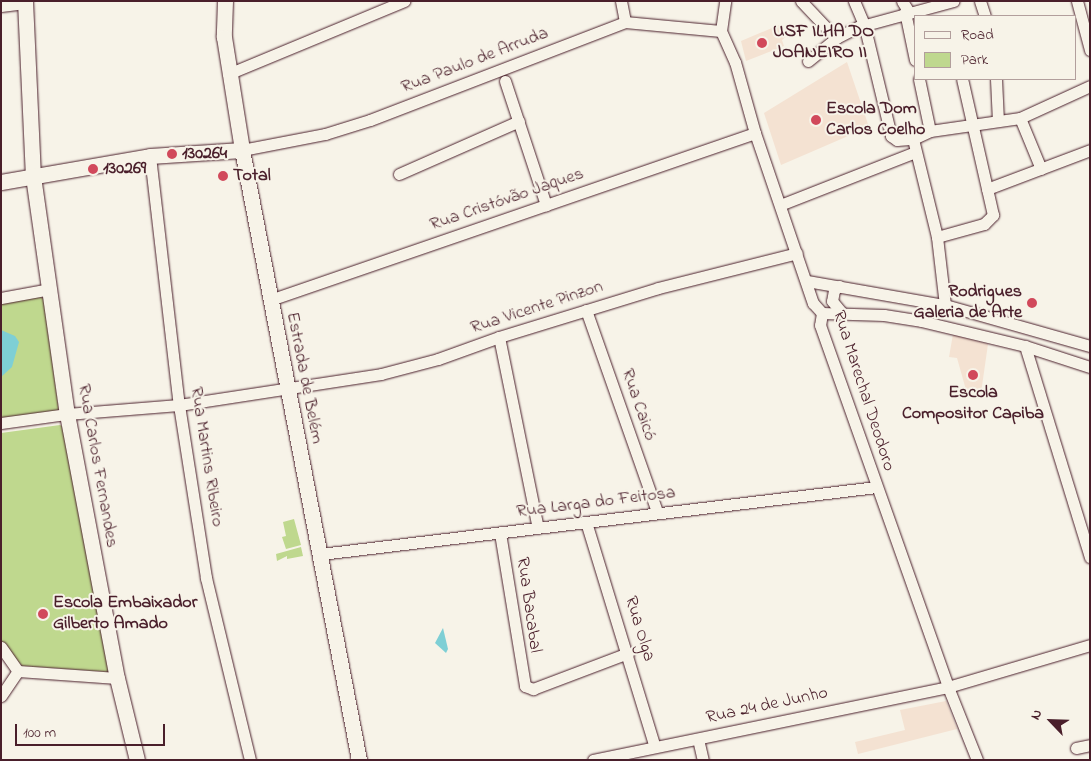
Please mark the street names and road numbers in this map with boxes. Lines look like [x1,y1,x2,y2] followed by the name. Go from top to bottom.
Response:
[398,23,552,99] street label: Rua Paulo de Arruda
[427,164,587,236] street label: Rua Cristóvão Jaques
[468,276,606,340] street label: Rua Vicente Pinzon
[827,308,899,474] street label: Rua Marechal Deodoro
[281,310,327,446] street label: Estrada de Belém
[616,366,660,444] street label: Rua Caicó
[72,383,122,549] street label: Rua Carlos Fernandes
[184,385,228,529] street label: Rua Martins Ribeiro
[515,483,677,523] street label: Rua Larga do Feitosa
[511,556,545,654] street label: Rua Bacabal
[619,594,659,664] street label: Rua Olga
[704,683,830,729] street label: Rua 24 de Junho

